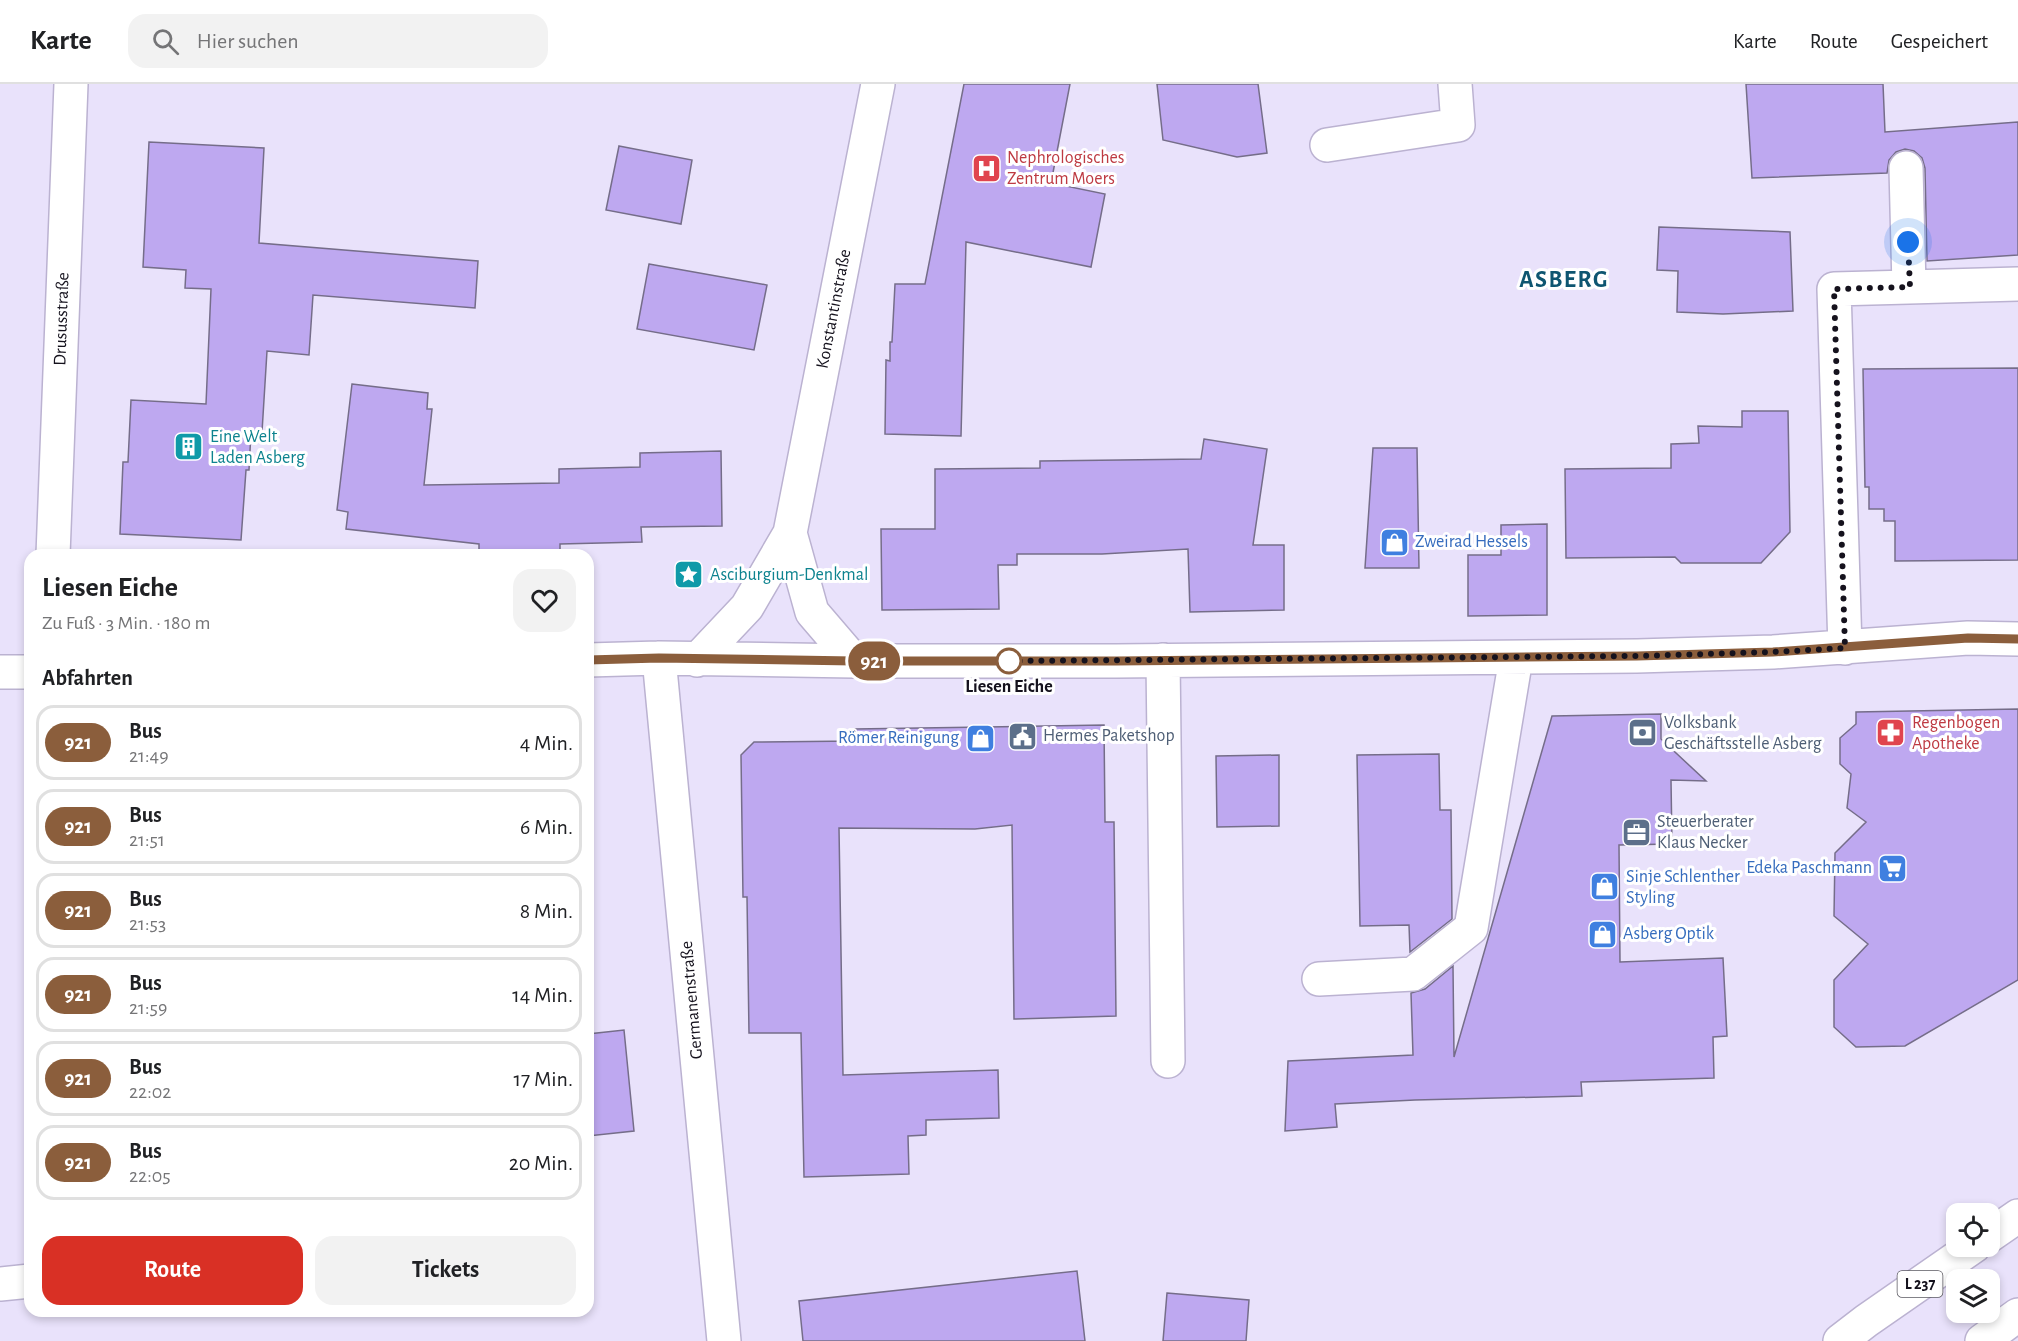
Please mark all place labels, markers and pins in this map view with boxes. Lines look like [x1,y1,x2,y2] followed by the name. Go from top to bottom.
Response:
[1007,149,1125,188] place label: Nephrologisches Zentrum Moers
[970,152,1002,184] hospital icon: Nephrologisches Zentrum Moers
[210,428,305,467] place label: Eine Welt Laden Asberg
[173,431,205,463] building icon: Eine Welt Laden Asberg
[1378,526,1410,558] shop icon: Zweirad Hessels
[1415,533,1528,551] place label: Zweirad Hessels
[673,559,705,591] place icon: Asciburgium-Denkmal
[710,566,869,584] place label: Asciburgium-Denkmal
[996,648,1022,674] marker: Liesen Eiche
[965,678,1053,696] place label: Liesen Eiche
[1664,714,1822,753] place label: Volksbank Geschäftsstelle Asberg
[1912,714,2000,753] place label: Regenbogen Apotheke
[1627,717,1659,749] bank icon: Volksbank Geschäftsstelle Asberg
[1875,717,1907,749] pharmacy icon: Regenbogen Apotheke
[1006,720,1038,752] public building icon: Hermes Paketshop
[964,722,996,754] shop icon: Römer Reinigung
[1043,727,1175,745] place label: Hermes Paketshop
[838,729,959,747] place label: Römer Reinigung
[1657,813,1754,852] place label: Steuerberater Klaus Necker
[1620,816,1652,848] office icon: Steuerberater Klaus Necker
[1877,852,1909,884] supermarket icon: Edeka Paschmann
[1746,859,1872,877] place label: Edeka Paschmann
[1626,868,1740,907] place label: Sinje Schlenther Styling
[1589,871,1621,903] shop icon: Sinje Schlenther Styling
[1586,918,1618,950] shop icon: Asberg Optik
[1623,925,1715,943] place label: Asberg Optik

